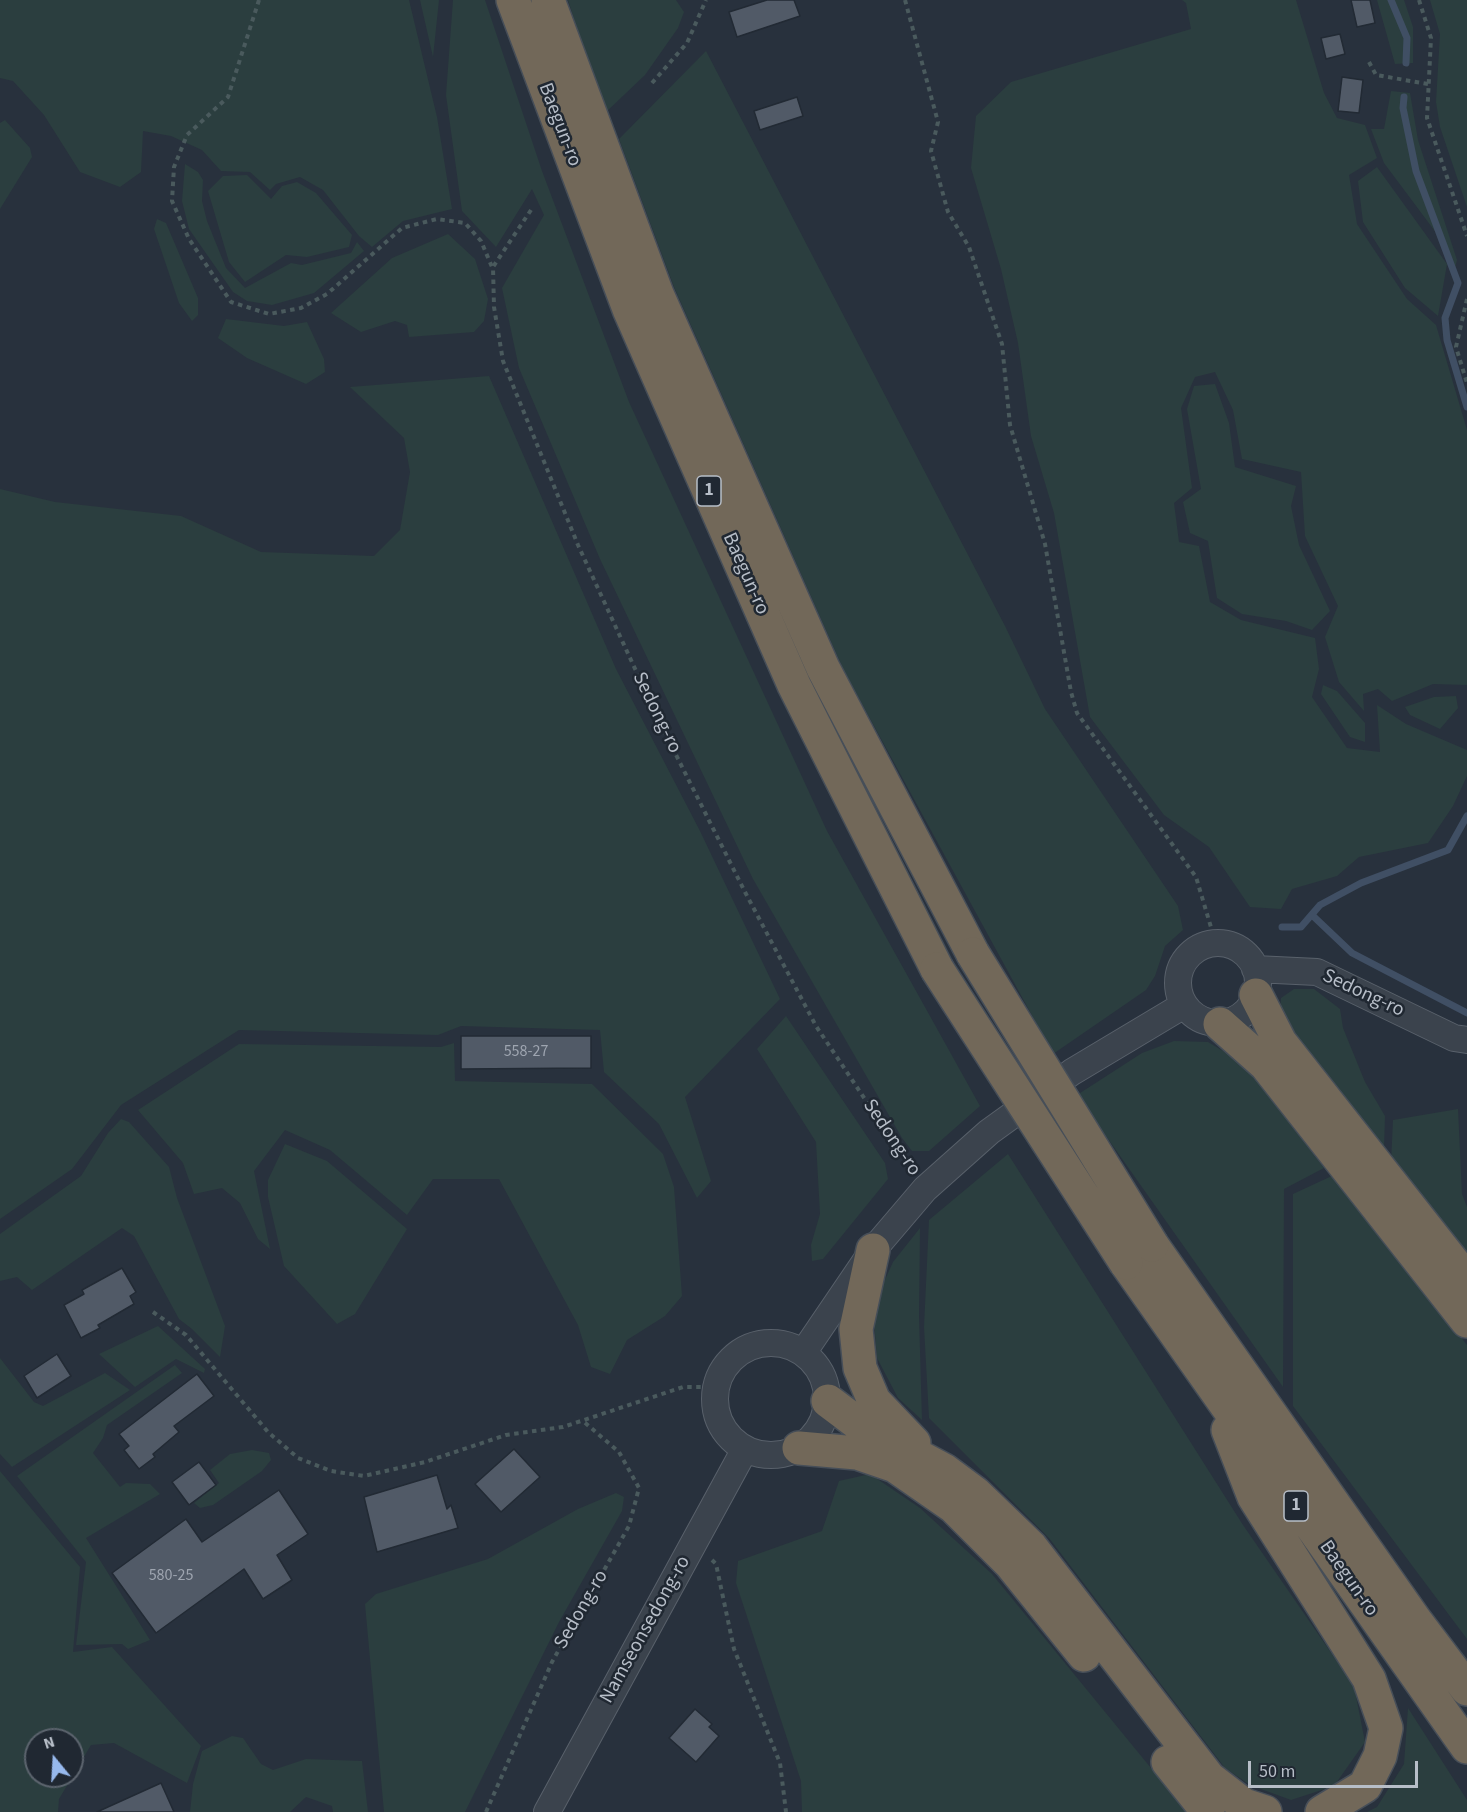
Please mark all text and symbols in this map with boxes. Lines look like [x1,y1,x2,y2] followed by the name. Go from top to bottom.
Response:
[532,80,586,170] street label: Baegun-ro
[697,476,721,506] road number: 1
[716,529,774,619] street label: Baegun-ro
[626,668,686,758] street label: Sedong-ro
[1318,965,1408,1023] street label: Sedong-ro
[504,1042,548,1062] house number: 558-27
[857,1095,925,1181] street label: Sedong-ro
[1284,1491,1308,1521] road number: 1
[1313,1536,1383,1622] street label: Baegun-ro
[596,1552,696,1708] street label: Namseonsedong-ro
[149,1566,193,1586] house number: 580-25
[550,1566,614,1654] street label: Sedong-ro
[24,1728,84,1788] north arrow
[41,1731,58,1755] text: N
[1251,1749,1420,1787] scale bar
[1259,1759,1295,1784] text: 50 m

